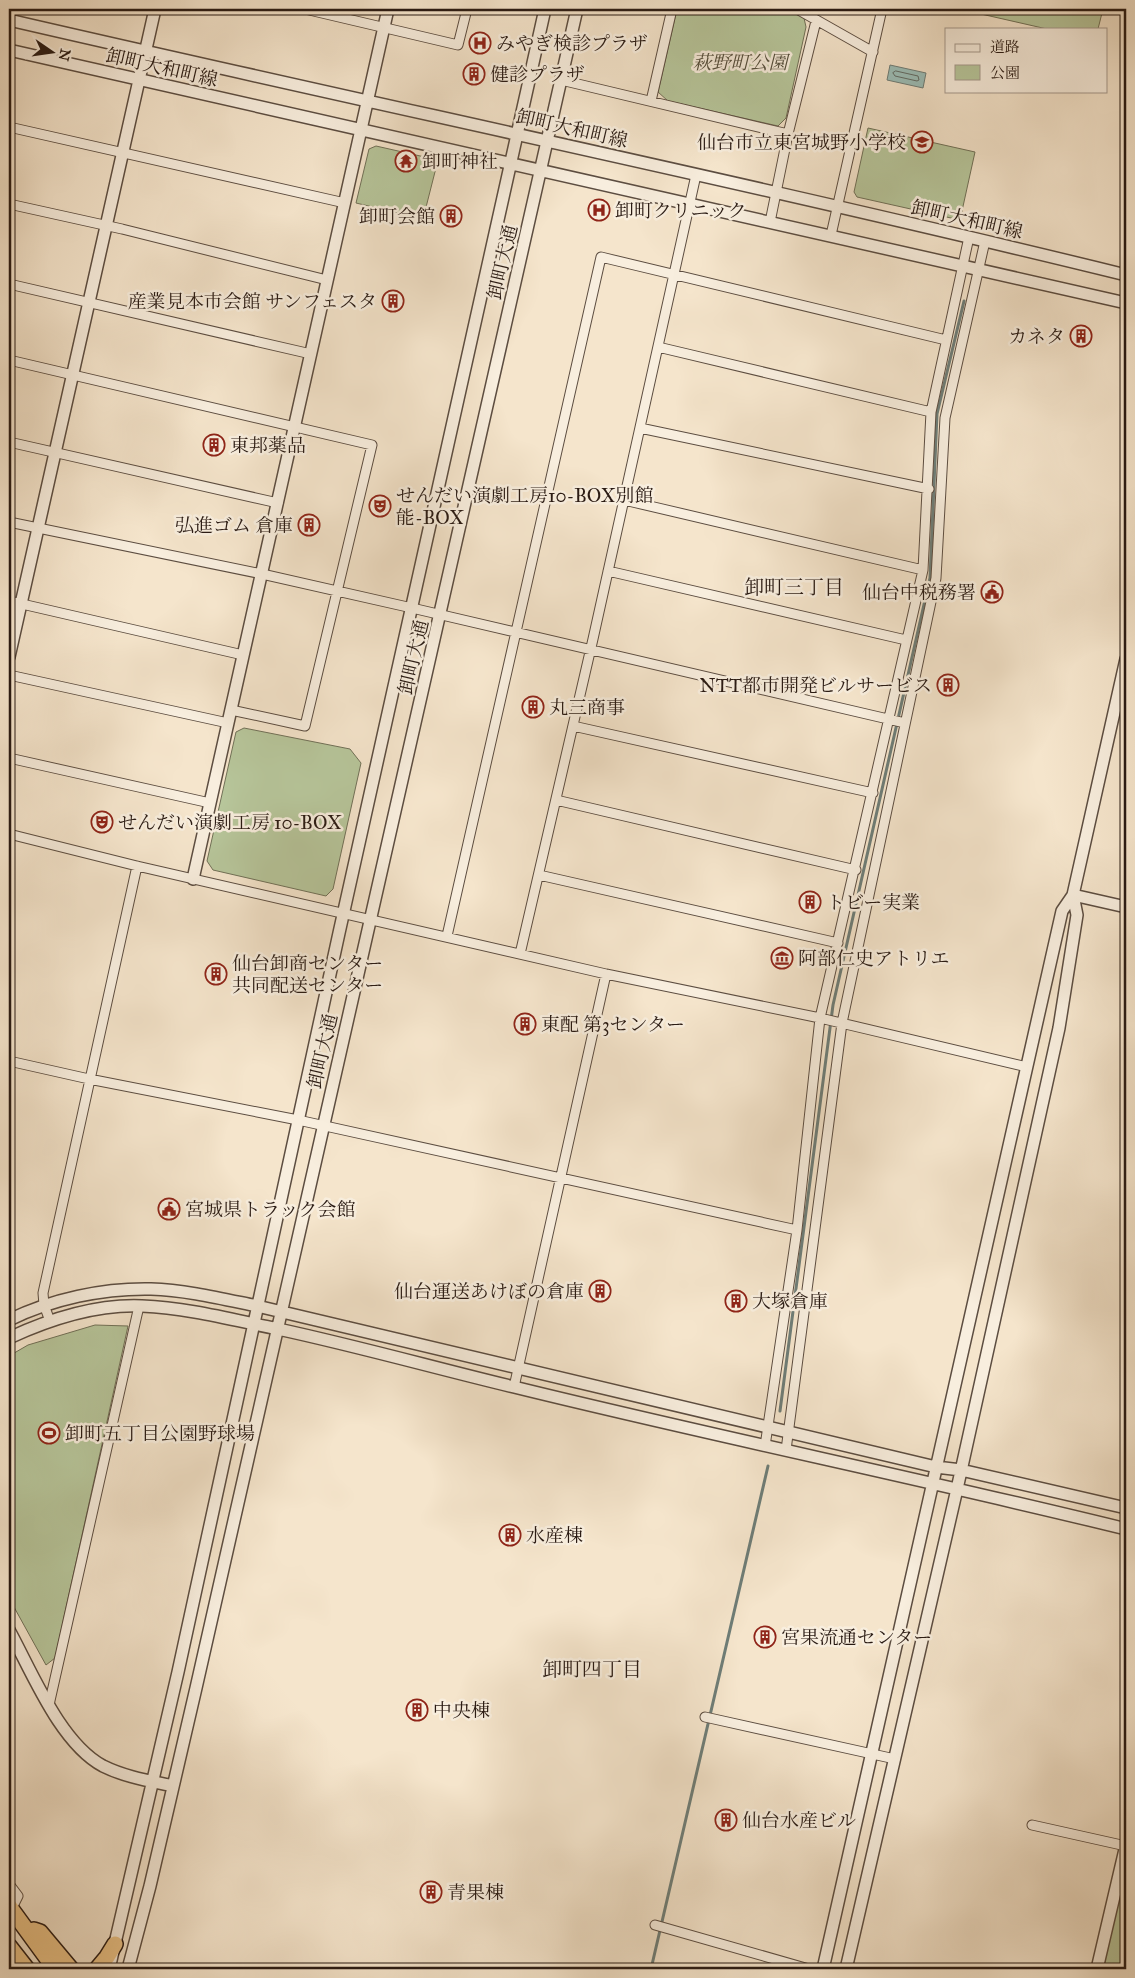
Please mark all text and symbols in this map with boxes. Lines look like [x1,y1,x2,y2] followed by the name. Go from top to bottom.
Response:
[28,28,78,78] north arrow
[945,28,1108,92] legend
[468,31,492,55] hospital icon: みやぎ検診プラザ
[496,32,648,55] place label: みやぎ検診プラザ
[990,38,1020,56] text: 道路
[104,43,220,92] street label: 卸町大和町線
[55,47,74,63] text: N
[692,51,790,74] park label: 萩野町公園
[462,62,486,86] building icon: 健診プラザ
[490,63,585,86] place label: 健診プラザ
[990,64,1020,82] text: 公園
[514,104,630,153] street label: 卸町大和町線
[910,130,934,154] school or university icon: 仙台市立東宮城野小学校
[697,131,906,154] place label: 仙台市立東宮城野小学校
[394,149,418,173] temple icon: 卸町神社
[422,150,498,173] place label: 卸町神社
[909,195,1025,244] street label: 卸町大和町線
[587,198,611,222] hospital icon: 卸町クリニック
[615,199,747,222] place label: 卸町クリニック
[439,204,463,228] building icon: 卸町会館
[359,205,435,228] place label: 卸町会館
[483,222,522,302] street label: 卸町大通
[381,289,405,313] building icon: 産業見本市会館 サンフェスタ
[128,290,377,313] place label: 産業見本市会館 サンフェスタ
[1069,324,1093,348] building icon: カネタ
[1008,325,1065,348] place label: カネタ
[202,433,226,457] building icon: 東邦薬品
[230,434,306,457] place label: 東邦薬品
[396,484,654,529] place label: せんだい演劇工房10-BOX別館 能-BOX
[368,494,392,518] theatre icon: せんだい演劇工房10-BOX別館 能-BOX
[297,513,321,537] building icon: 弘進ゴム 倉庫
[175,514,293,537] place label: 弘進ゴム 倉庫
[744,575,844,599] district label: 卸町三丁目
[980,580,1004,604] public building icon: 仙台中税務署
[862,581,976,604] place label: 仙台中税務署
[394,617,433,697] street label: 卸町大通
[936,673,960,697] building icon: NTT都市開発ビルサービス
[700,674,932,697] place label: NTT都市開発ビルサービス
[521,695,545,719] building icon: 丸三商事
[549,696,625,719] place label: 丸三商事
[90,810,114,834] theatre icon: せんだい演劇工房 10-BOX
[118,811,342,834] place label: せんだい演劇工房 10-BOX
[798,890,822,914] building icon: トビー実業
[826,891,920,914] place label: トビー実業
[770,946,794,970] museum icon: 阿部仁史アトリエ
[798,947,950,970] place label: 阿部仁史アトリエ
[232,952,383,997] place label: 仙台卸商センター 共同配送センター
[204,962,228,986] building icon: 仙台卸商センター 共同配送センター
[303,1011,342,1091] street label: 卸町大通
[513,1012,537,1036] building icon: 東配 第3センター
[541,1013,685,1036] place label: 東配 第3センター
[157,1197,181,1221] public building icon: 宮城県トラック会館
[185,1198,356,1221] place label: 宮城県トラック会館
[588,1279,612,1303] building icon: 仙台運送あけぼの倉庫
[394,1280,584,1303] place label: 仙台運送あけぼの倉庫
[724,1289,748,1313] building icon: 大塚倉庫
[752,1290,828,1313] place label: 大塚倉庫
[37,1421,61,1445] sports icon: 卸町五丁目公園野球場
[65,1422,255,1445] place label: 卸町五丁目公園野球場
[498,1523,522,1547] building icon: 水産棟
[526,1524,583,1547] place label: 水産棟
[753,1625,777,1649] building icon: 宮果流通センター
[781,1626,932,1649] place label: 宮果流通センター
[542,1657,642,1681] district label: 卸町四丁目
[405,1698,429,1722] building icon: 中央棟
[433,1699,490,1722] place label: 中央棟
[714,1808,738,1832] building icon: 仙台水産ビル
[742,1809,856,1832] place label: 仙台水産ビル
[419,1880,443,1904] building icon: 青果棟
[447,1881,504,1904] place label: 青果棟

